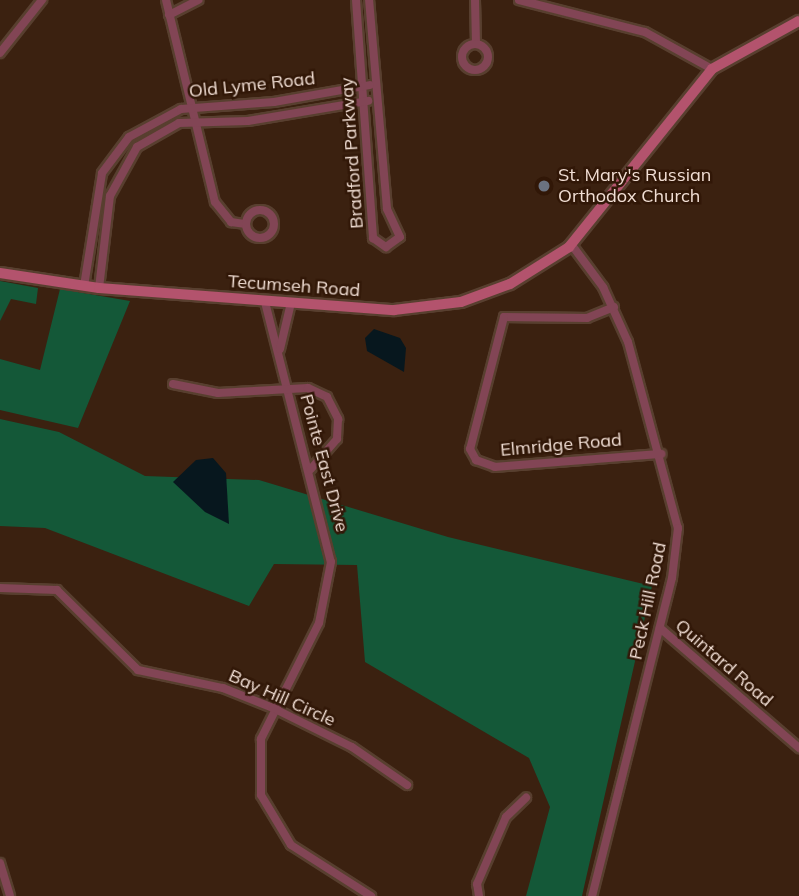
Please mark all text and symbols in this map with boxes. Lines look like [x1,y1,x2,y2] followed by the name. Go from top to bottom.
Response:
[188,68,316,102] street label: Old Lyme Road
[336,77,368,229] street label: Bradford Parkway
[558,165,711,208] place label: St. Mary's Russian Orthodox Church
[536,178,552,194] marker: St. Mary's Russian Orthodox Church
[227,271,361,301] street label: Tecumseh Road
[295,392,353,534] street label: Pointe East Drive
[499,429,623,461] street label: Elmridge Road
[625,540,671,662] street label: Peck Hill Road
[671,615,777,711] street label: Quintard Road
[225,665,339,731] street label: Bay Hill Circle

